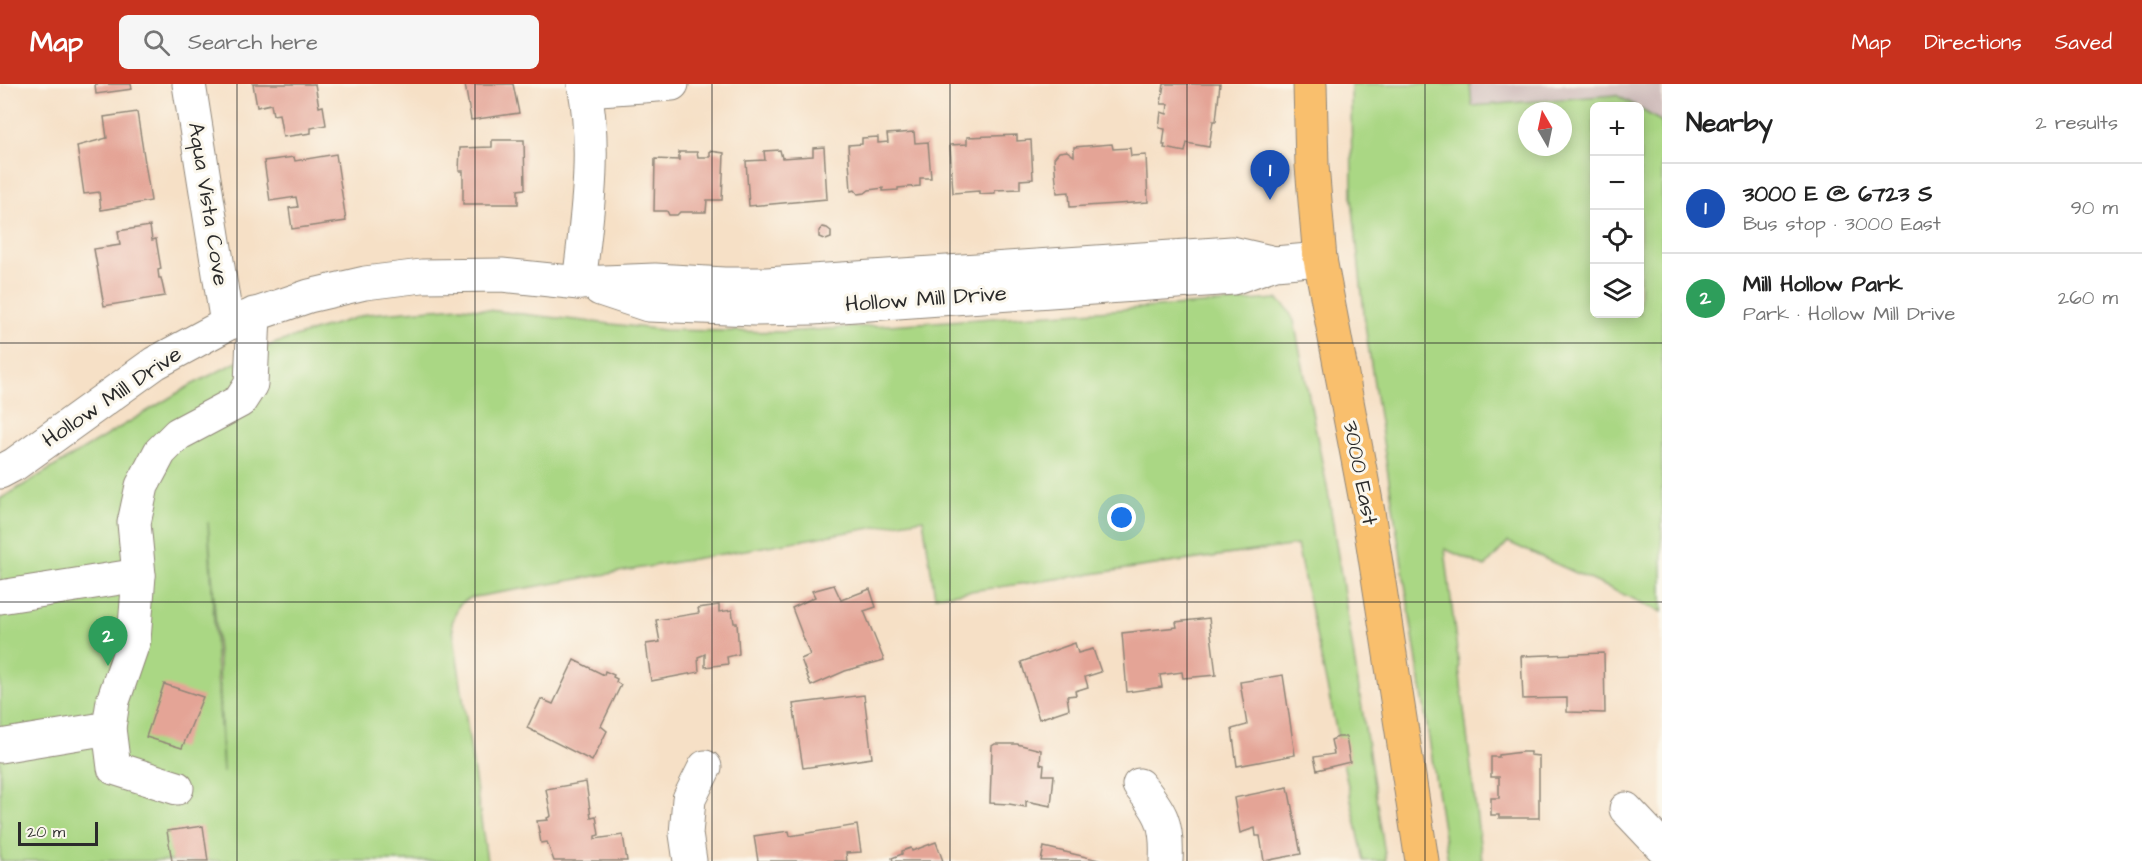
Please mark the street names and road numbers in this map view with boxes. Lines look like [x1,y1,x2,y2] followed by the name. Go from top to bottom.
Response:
[180,120,236,288] street label: Aqua Vista Cove
[844,278,1008,320] street label: Hollow Mill Drive
[36,339,188,455] street label: Hollow Mill Drive
[1335,418,1385,528] street label: 3000 East

